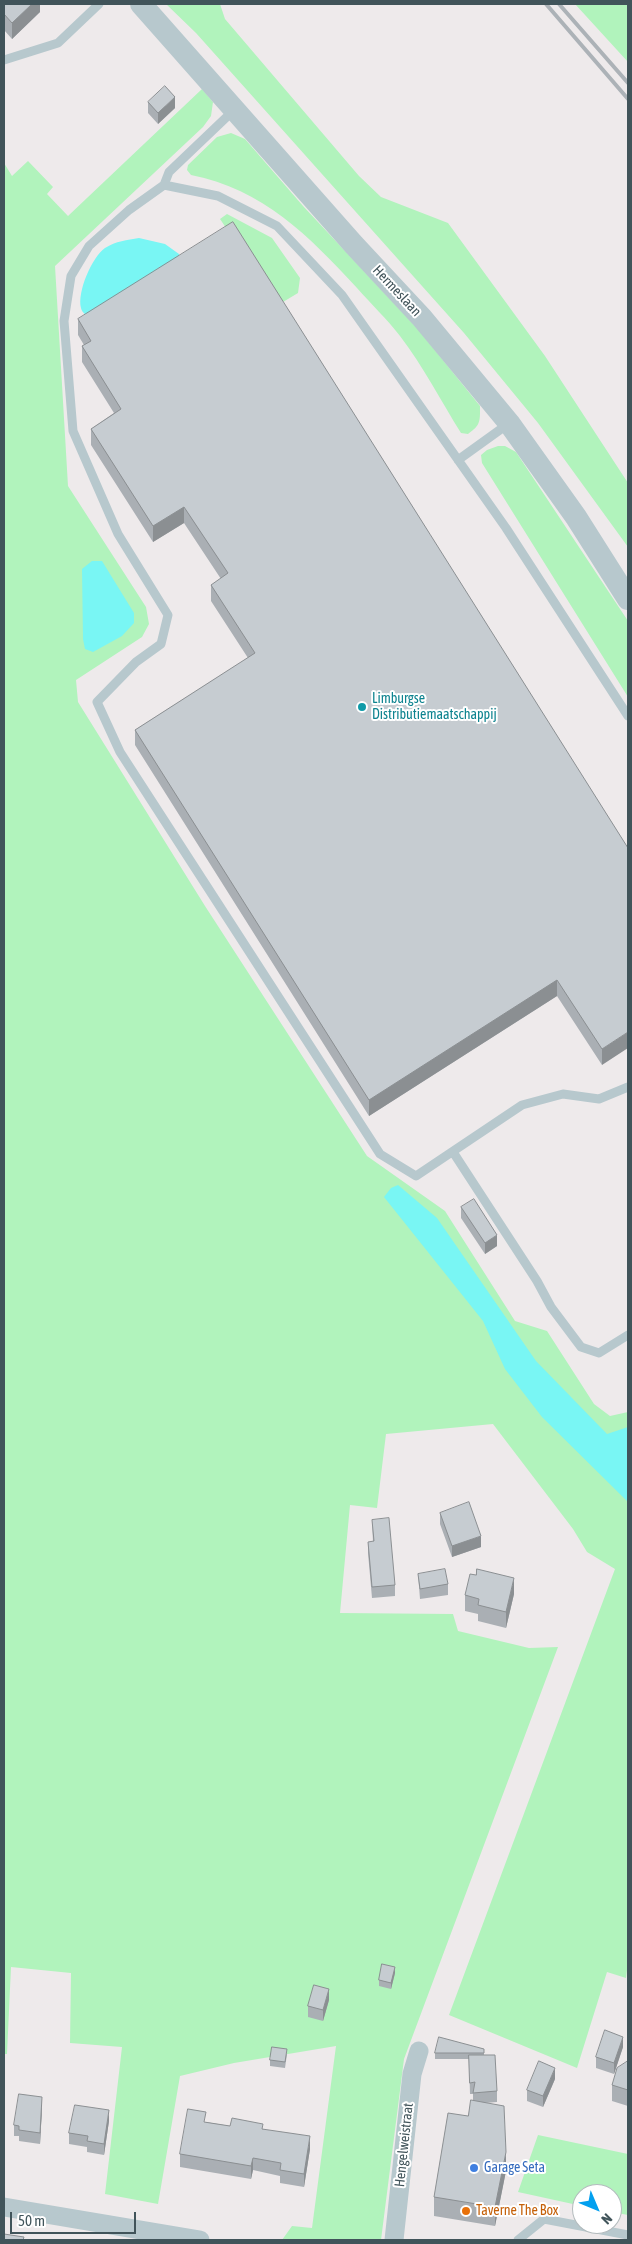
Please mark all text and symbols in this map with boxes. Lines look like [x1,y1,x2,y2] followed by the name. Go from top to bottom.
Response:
[369,262,425,320] street label: Hermeslaan
[372,691,497,724] place label: Limburgse Distributiemaatschappij
[356,701,368,713] marker: Limburgse Distributiemaatschappij
[391,2102,417,2188] street label: Hengelweistraat
[484,2160,545,2176] place label: Garage Seta
[468,2162,480,2174] marker: Garage Seta
[572,2184,622,2234] north arrow
[12,2202,139,2234] scale bar
[476,2203,559,2219] place label: Taverne The Box
[460,2205,472,2217] marker: Taverne The Box
[598,2210,615,2227] text: N
[18,2212,45,2229] text: 50 m

